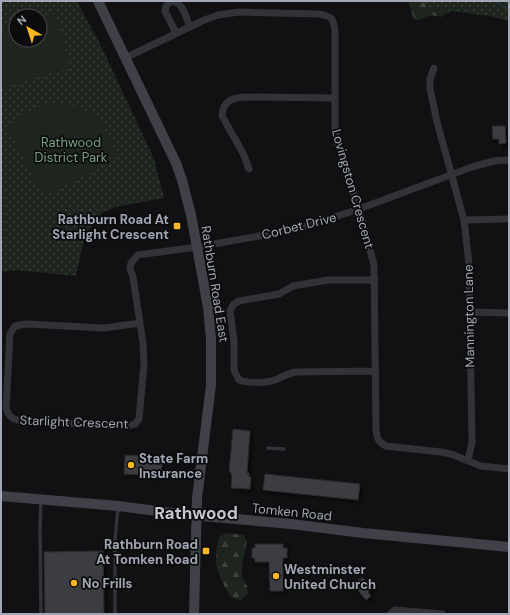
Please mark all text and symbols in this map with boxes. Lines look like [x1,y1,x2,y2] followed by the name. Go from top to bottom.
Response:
[8,8,48,48] north arrow
[14,12,29,28] text: N
[328,127,378,251] street label: Lovingston Crescent
[35,134,108,166] park label: Rathwood District Park
[260,209,338,243] street label: Corbet Drive
[52,211,169,243] place label: Rathburn Road At Starlight Crescent
[172,221,182,231] marker: Rathburn Road At Starlight Crescent
[197,224,233,344] street label: Rathburn Road East
[460,264,478,368] street label: Mannington Lane
[19,412,129,432] street label: Starlight Crescent
[139,450,208,482] place label: State Farm Insurance
[126,460,136,470] marker: State Farm Insurance
[251,499,333,525] street label: Tomken Road
[154,502,238,524] district label: Rathwood
[96,536,198,568] place label: Rathburn Road At Tomken Road
[201,546,211,556] marker: Rathburn Road At Tomken Road
[284,561,376,593] place label: Westminster United Church
[271,571,281,581] marker: Westminster United Church
[82,575,133,592] place label: No Frills
[69,578,79,588] marker: No Frills

